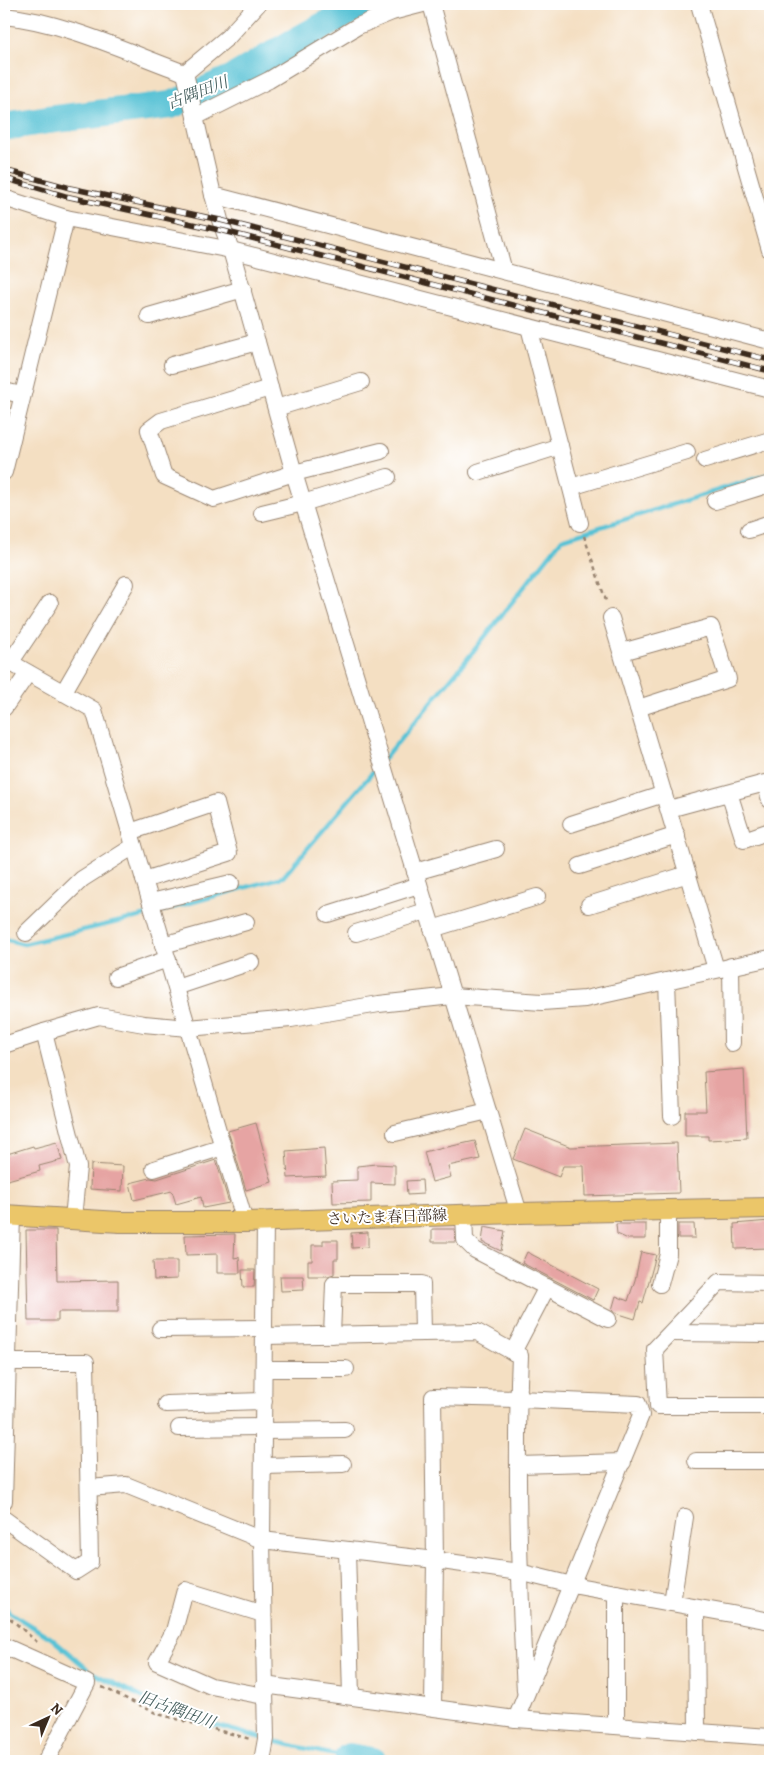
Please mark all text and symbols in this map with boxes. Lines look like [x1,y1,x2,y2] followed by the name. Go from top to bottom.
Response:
[164,70,233,115] water label: 古隅田川
[327,1205,447,1229] street label: さいたま春日部線
[135,1686,220,1735] water label: 旧古隅田川
[22,1692,72,1742] north arrow
[46,1699,67,1719] text: N

